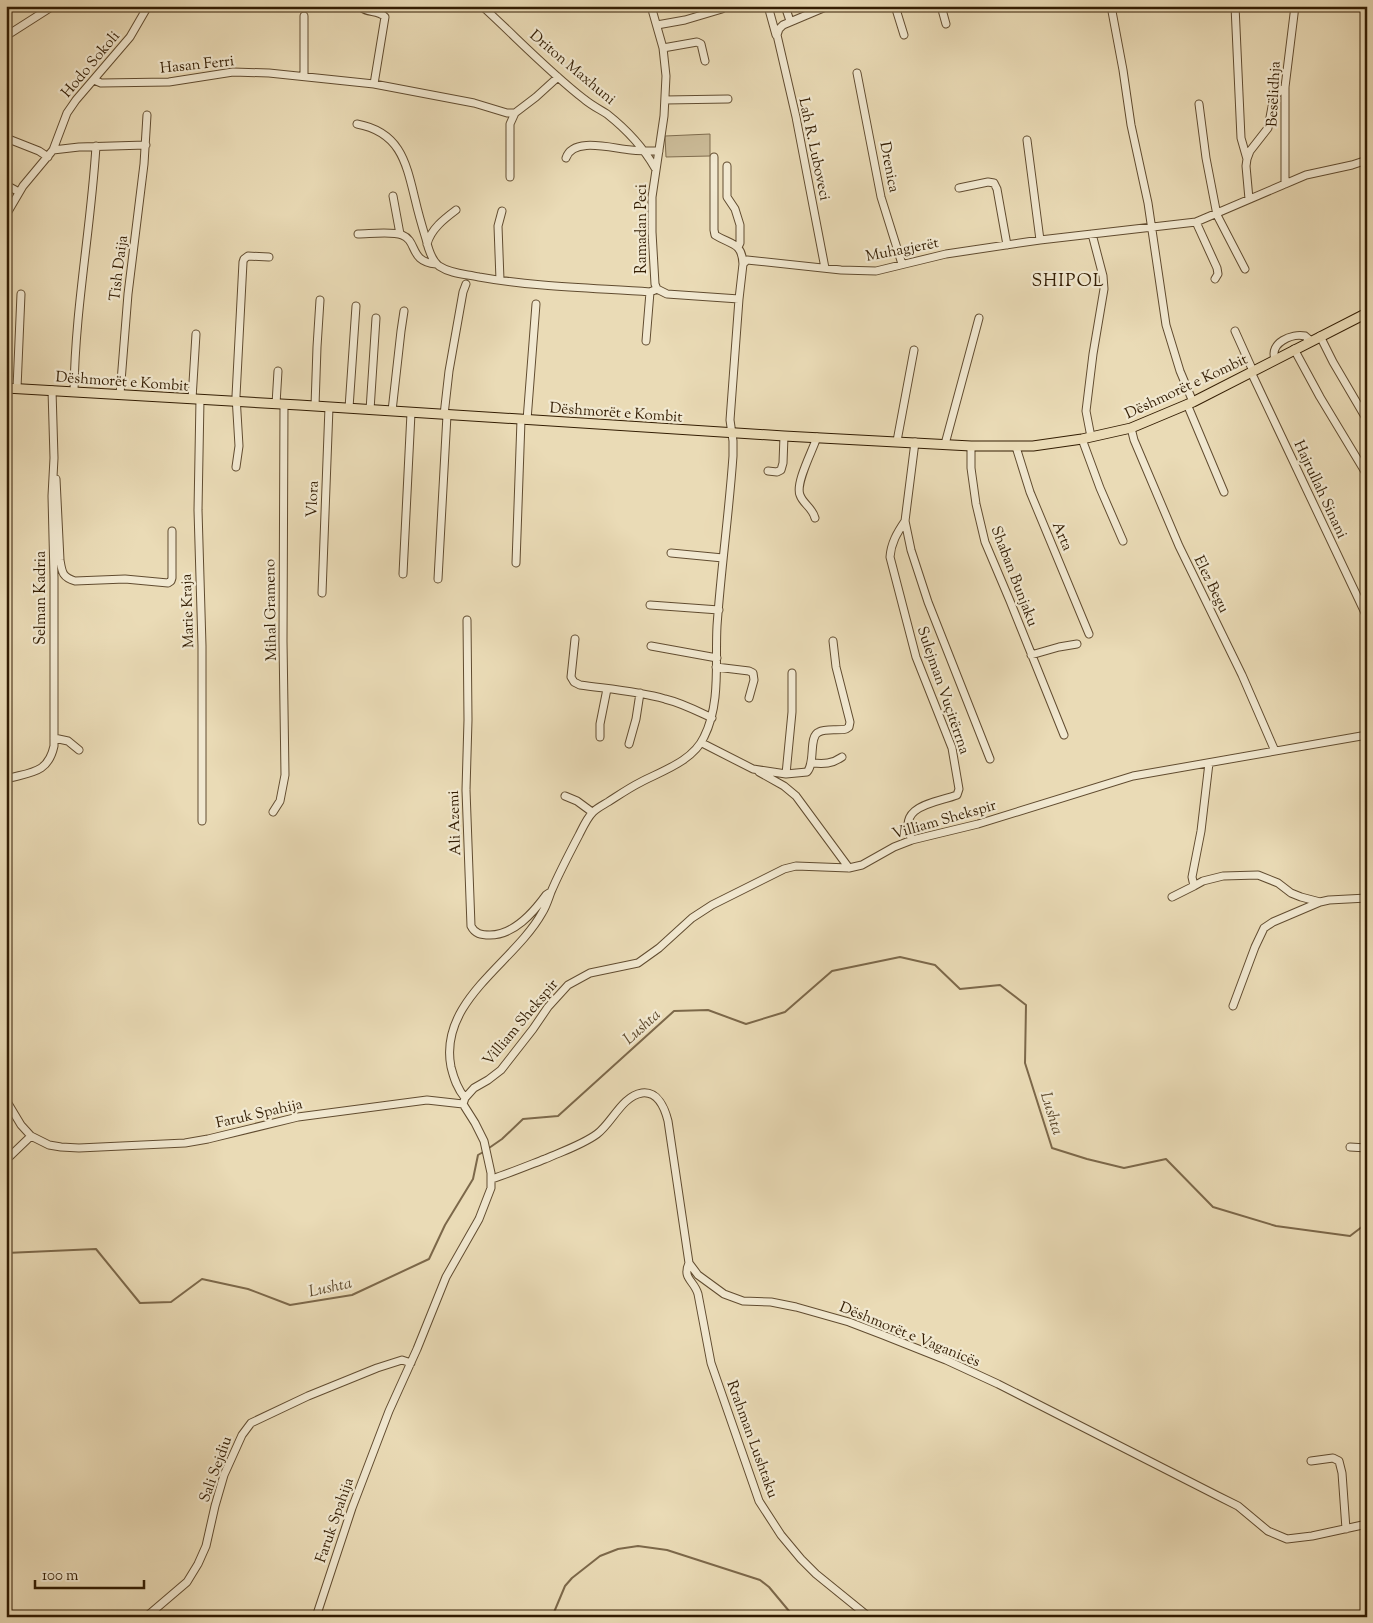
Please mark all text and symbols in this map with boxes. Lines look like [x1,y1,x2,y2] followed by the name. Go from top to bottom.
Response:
[525,26,620,110] street label: Driton Maxhuni
[57,27,125,103] street label: Hodo Sokoli
[159,51,235,80] street label: Hasan Ferri
[1262,61,1287,128] street label: Besëlidhja
[792,96,835,203] street label: Lah R. Luboveci
[873,140,904,195] street label: Drenica
[632,184,653,274] street label: Ramadan Peci
[864,233,941,268] street label: Muhagjerët
[105,234,134,302] street label: Tish Daija
[1031,269,1105,295] district label: SHIPOL
[1122,350,1251,425] street label: Dëshmorët e Kombit
[55,367,189,398] street label: Dëshmorët e Kombit
[549,398,683,429] street label: Dëshmorët e Kombit
[1288,437,1352,542] street label: Hajrullah Sinani
[302,480,325,518] street label: Vlora
[1046,519,1077,554] street label: Arta
[985,523,1043,630] street label: Shaban Bunjaku
[31,551,52,645] street label: Selman Kadria
[1188,552,1234,617] street label: Elez Begu
[260,559,283,661] street label: Mihal Grameno
[177,573,200,649] street label: Marie Kraja
[911,624,974,757] street label: Sulejman Vuçitërrna
[444,790,467,856] street label: Ali Azemi
[890,795,999,845] street label: Villiam Shekspir
[479,975,564,1071] street label: Villiam Shekspir
[619,1005,667,1051] water label: Lushta
[1033,1089,1068,1138] water label: Lushta
[214,1094,305,1135] street label: Faruk Spahija
[307,1273,354,1304] water label: Lushta
[836,1298,983,1373] street label: Dëshmorët e Vaganicës
[721,1378,783,1502] street label: Rrahman Lushtaku
[195,1433,238,1505] street label: Sali Sejdiu
[311,1475,360,1566] street label: Faruk Spahija
[35,1558,144,1590] scale bar
[42,1566,79,1587] text: 100 m

